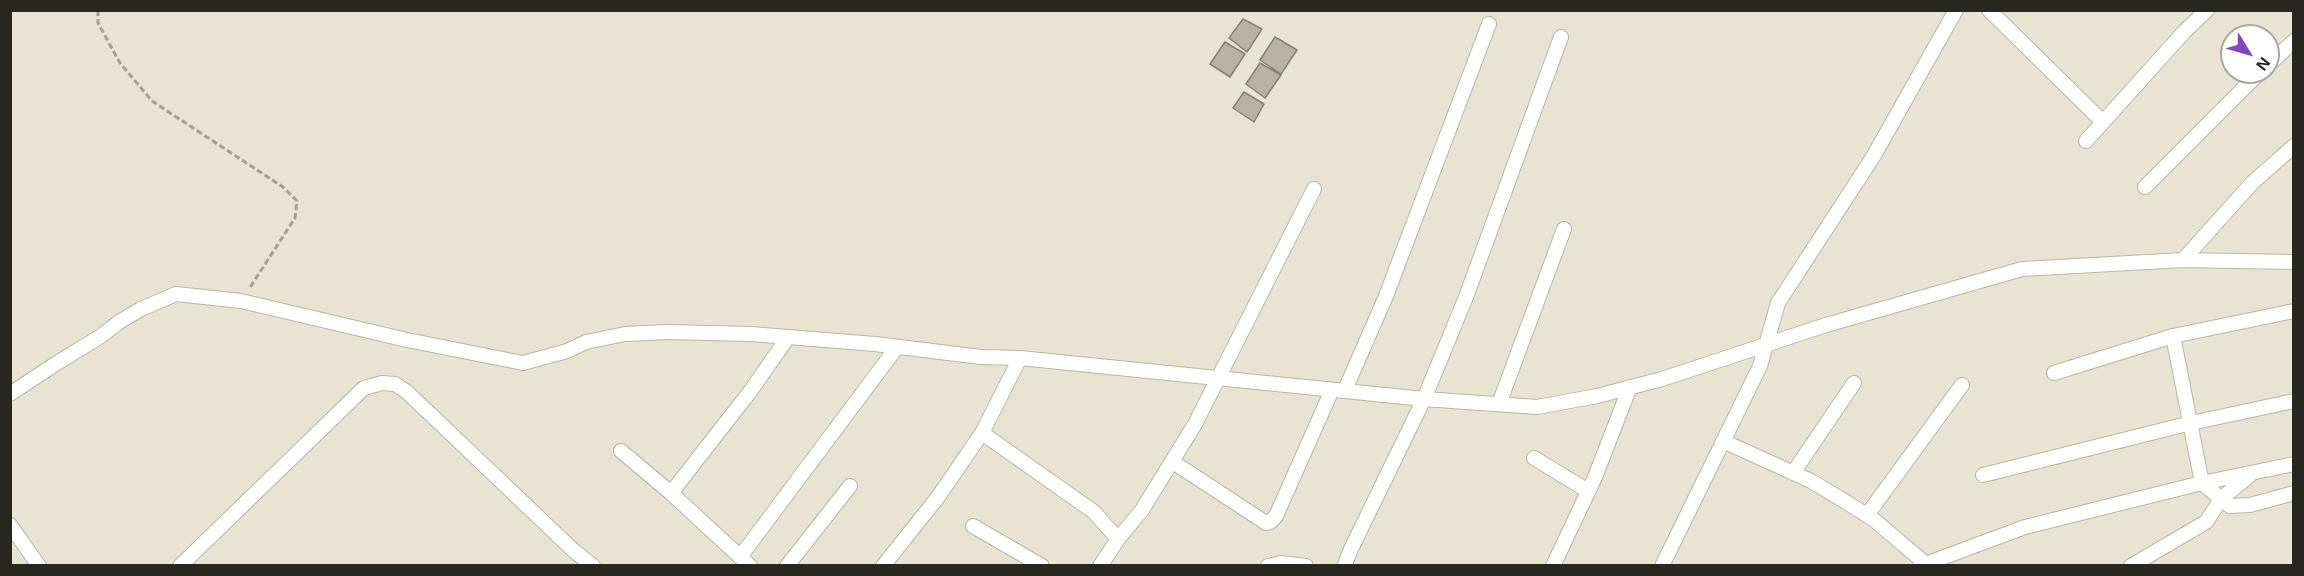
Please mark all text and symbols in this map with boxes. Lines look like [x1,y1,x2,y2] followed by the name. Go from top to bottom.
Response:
[2220,24,2280,84] north arrow
[2253,54,2273,74] text: N

